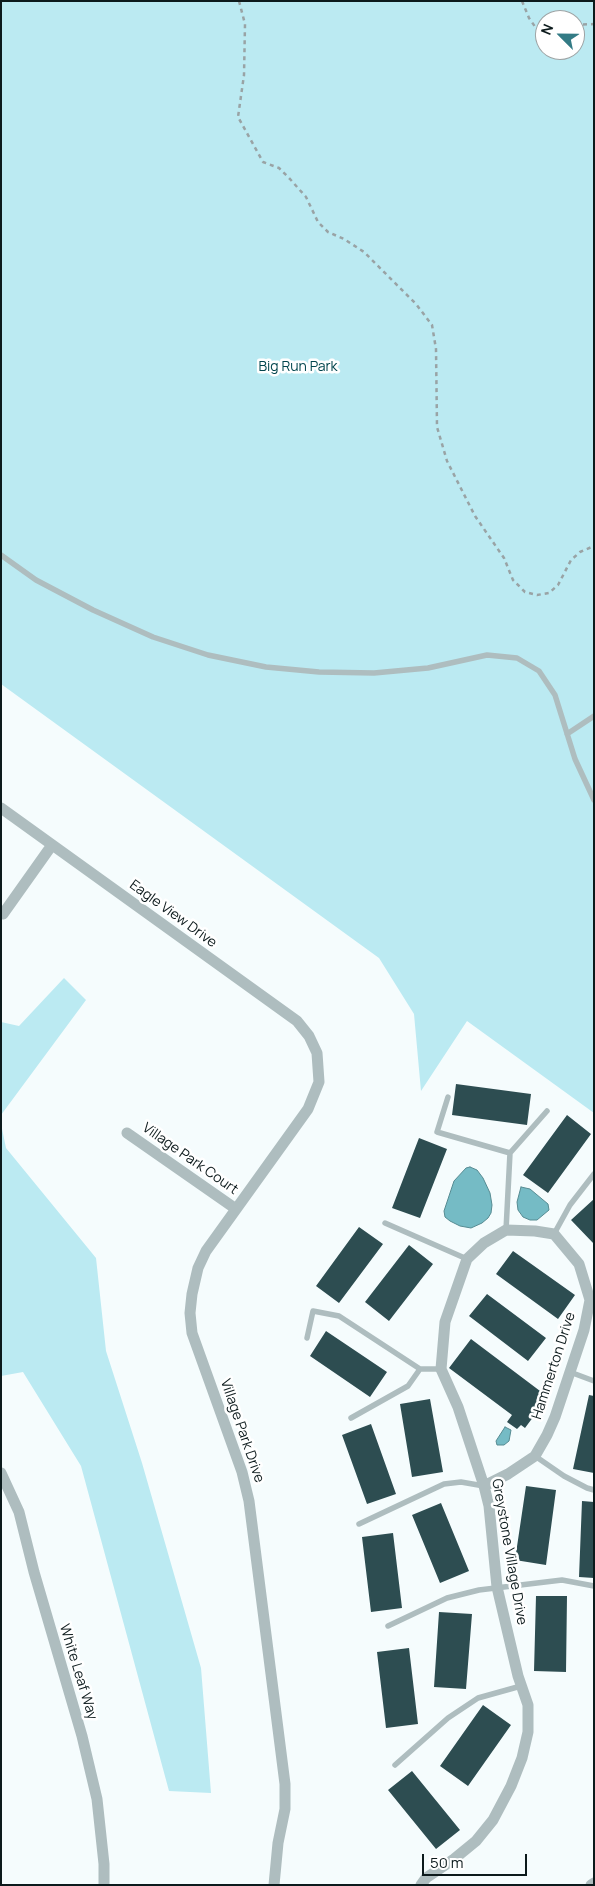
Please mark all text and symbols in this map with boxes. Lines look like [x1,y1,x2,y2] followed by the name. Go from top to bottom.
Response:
[535,10,585,60] north arrow
[536,21,557,38] text: N
[258,359,338,375] park label: Big Run Park
[126,877,220,951] street label: Eagle View Drive
[139,1120,241,1198] street label: Village Park Court
[529,1310,579,1422] street label: Hammerton Drive
[216,1377,268,1485] street label: Village Park Drive
[488,1478,530,1626] street label: Greystone Village Drive
[56,1622,100,1722] street label: White Leaf Way
[425,1844,530,1876] scale bar
[430,1852,464,1873] text: 50 m

